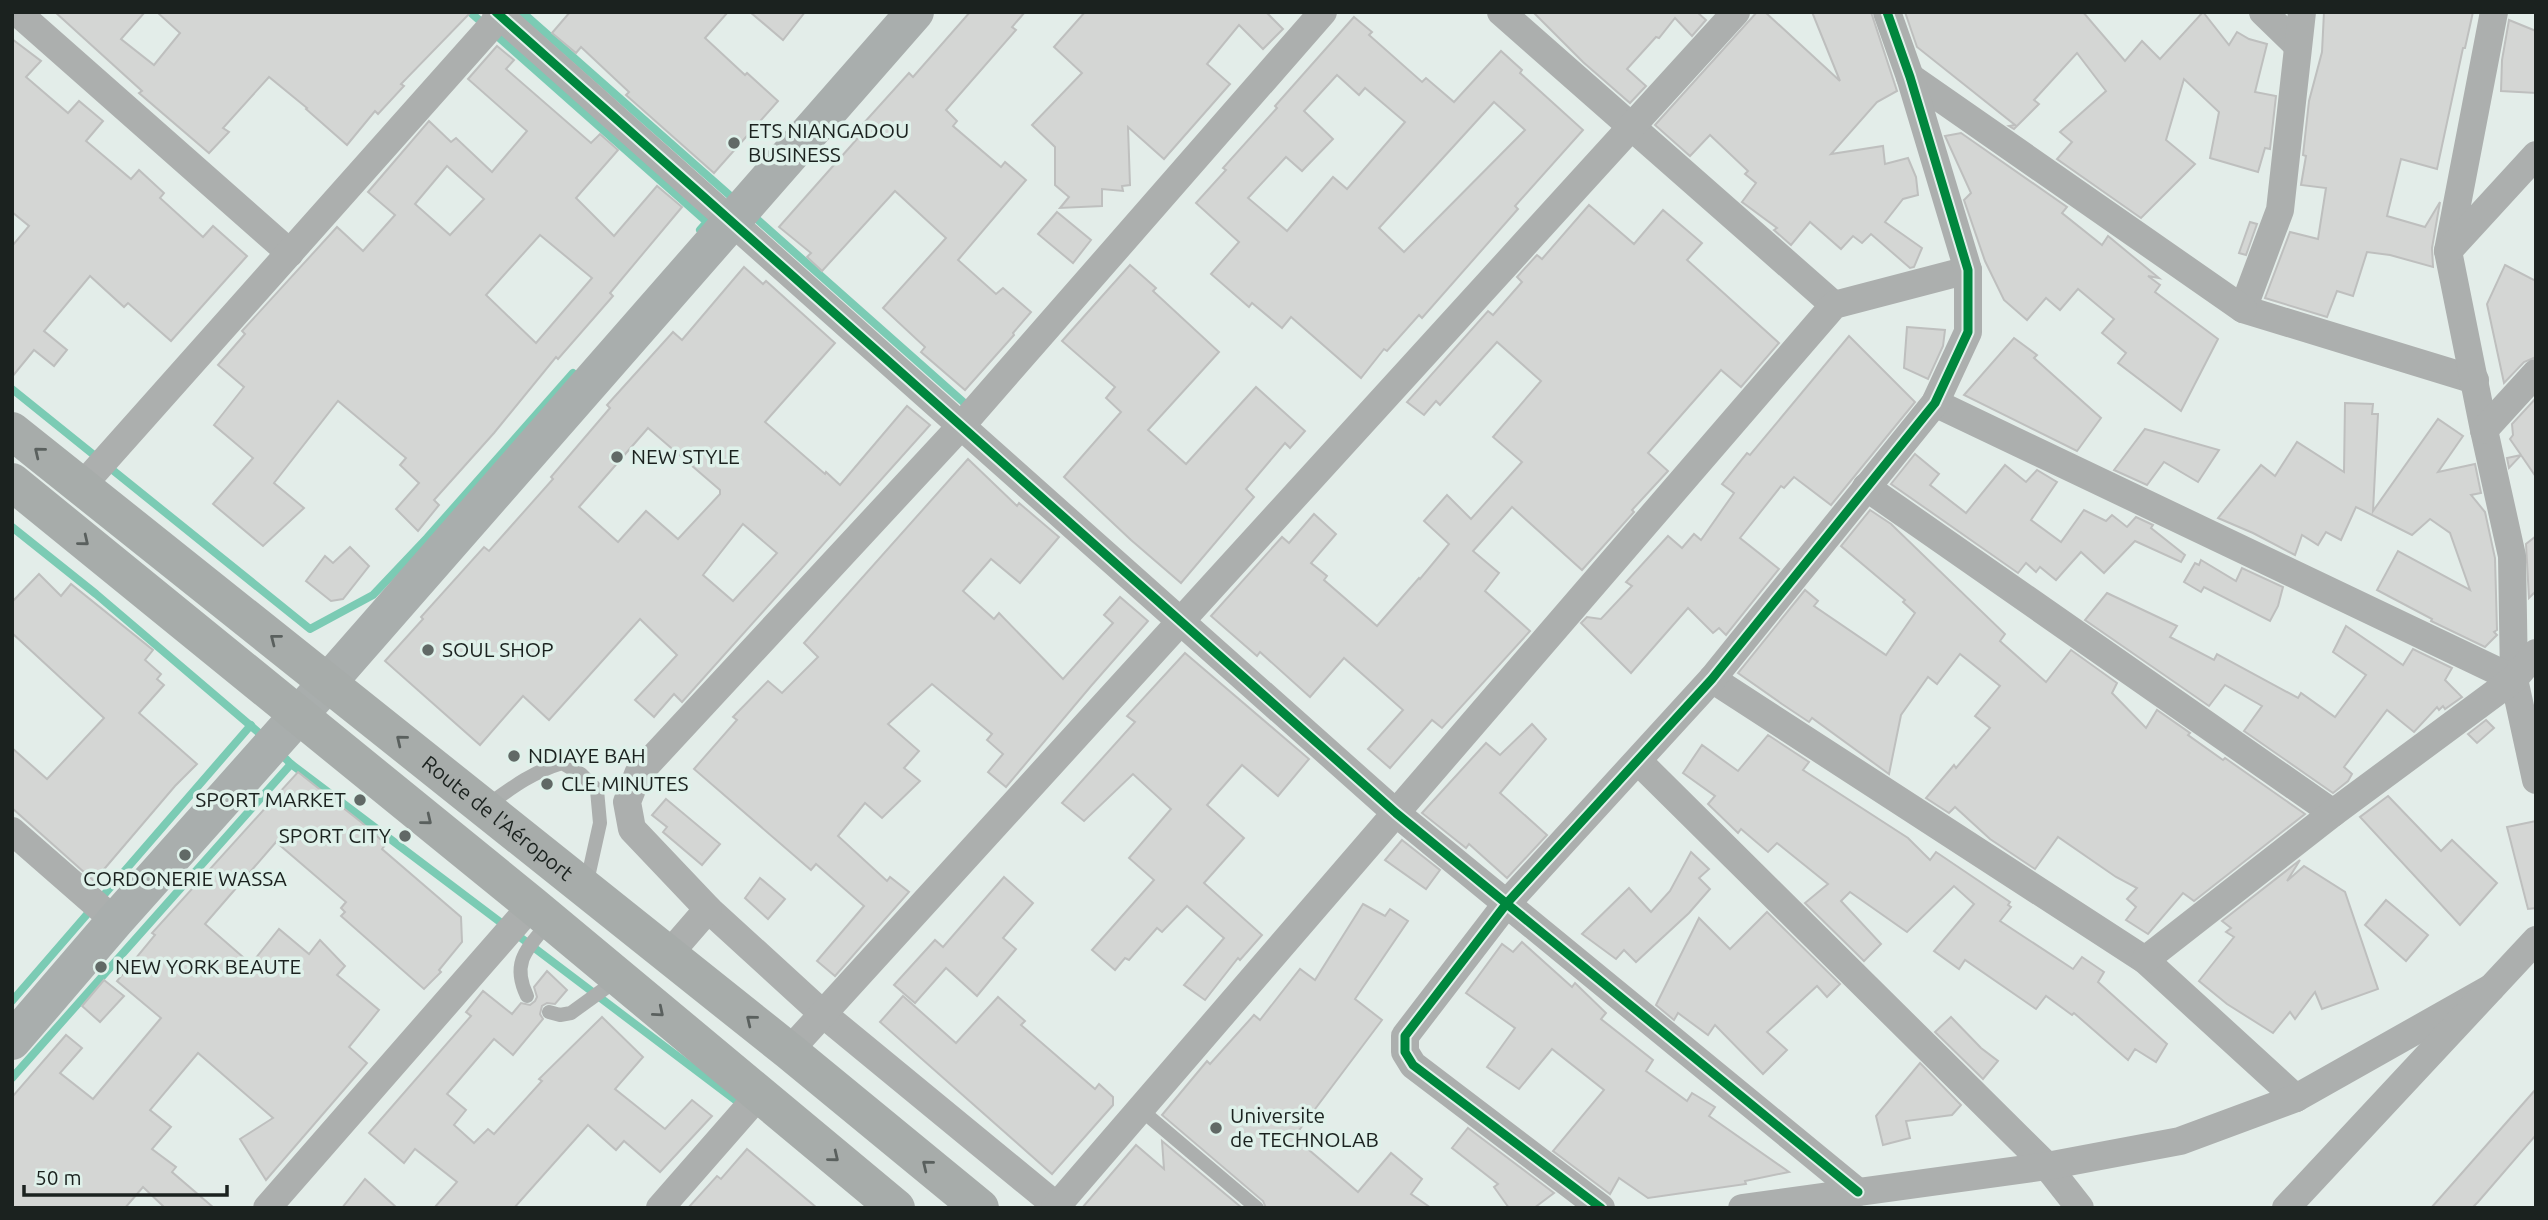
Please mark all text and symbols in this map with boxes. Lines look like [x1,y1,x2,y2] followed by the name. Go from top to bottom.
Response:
[748,118,909,166] place label: ETS NIANGADOU BUSINESS
[726,135,742,151] marker: ETS NIANGADOU BUSINESS
[631,444,740,468] place label: NEW STYLE
[34,448,46,461] one-way arrow
[609,449,625,465] marker: NEW STYLE
[76,533,89,545] one-way arrow
[270,635,283,647] one-way arrow
[442,637,554,661] place label: SOUL SHOP
[420,642,436,658] marker: SOUL SHOP
[397,736,409,749] one-way arrow
[528,743,646,767] place label: NDIAYE BAH
[506,748,522,764] marker: NDIAYE BAH
[418,750,578,885] street label: Route de l'Aéroport
[561,771,689,795] place label: CLE MINUTES
[539,776,555,792] marker: CLE MINUTES
[195,787,346,811] place label: SPORT MARKET
[352,792,368,808] marker: SPORT MARKET
[420,811,432,824] one-way arrow
[279,823,391,847] place label: SPORT CITY
[397,828,413,844] marker: SPORT CITY
[177,847,193,863] marker: CORDONERIE WASSA
[83,866,287,890] place label: CORDONERIE WASSA
[115,954,301,978] place label: NEW YORK BEAUTE
[93,959,109,975] marker: NEW YORK BEAUTE
[652,1003,664,1016] one-way arrow
[747,1016,759,1029] one-way arrow
[1230,1103,1379,1151] place label: Universite de TECHNOLAB
[1208,1120,1224,1136] marker: Universite de TECHNOLAB
[826,1149,839,1161] one-way arrow
[24,1154,228,1198] scale bar
[923,1160,935,1173] one-way arrow
[35,1165,82,1189] text: 50 m

